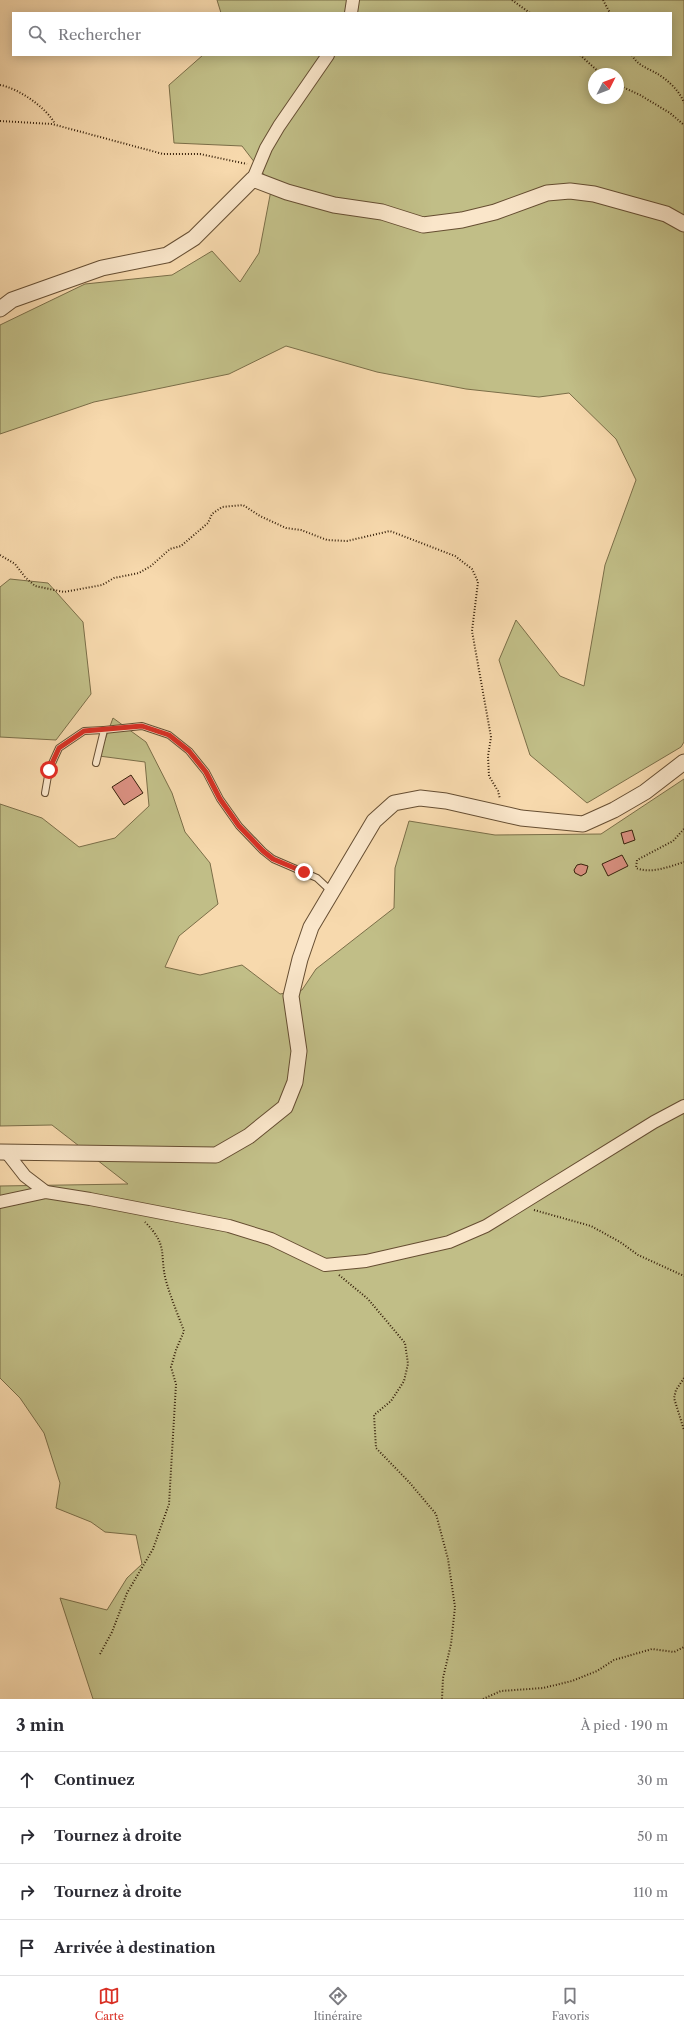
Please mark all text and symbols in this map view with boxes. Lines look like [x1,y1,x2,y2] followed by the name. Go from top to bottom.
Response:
[12,12,672,56] search box
[26,23,48,45] icon: search
[58,25,141,44] text: Rechercher
[588,68,624,104] north arrow
[40,761,58,779] route start
[295,863,313,881] route end
[16,1715,65,1735] text: 3 min
[581,1717,668,1733] text: À pied · 190 m
[16,1769,38,1791] icon: ahead
[54,1770,135,1789] text: Continuez
[637,1772,668,1788] text: 30 m
[16,1825,38,1847] icon: right
[54,1826,182,1845] text: Tournez à droite
[637,1828,668,1844] text: 50 m
[16,1881,38,1903] icon: right
[54,1882,182,1901] text: Tournez à droite
[633,1884,668,1900] text: 110 m
[16,1937,38,1959] icon: arrive
[54,1938,216,1957] text: Arrivée à destination
[95,1985,124,2023] tab: Carte
[313,1985,362,2023] tab: Itinéraire
[552,1985,589,2023] tab: Favoris

